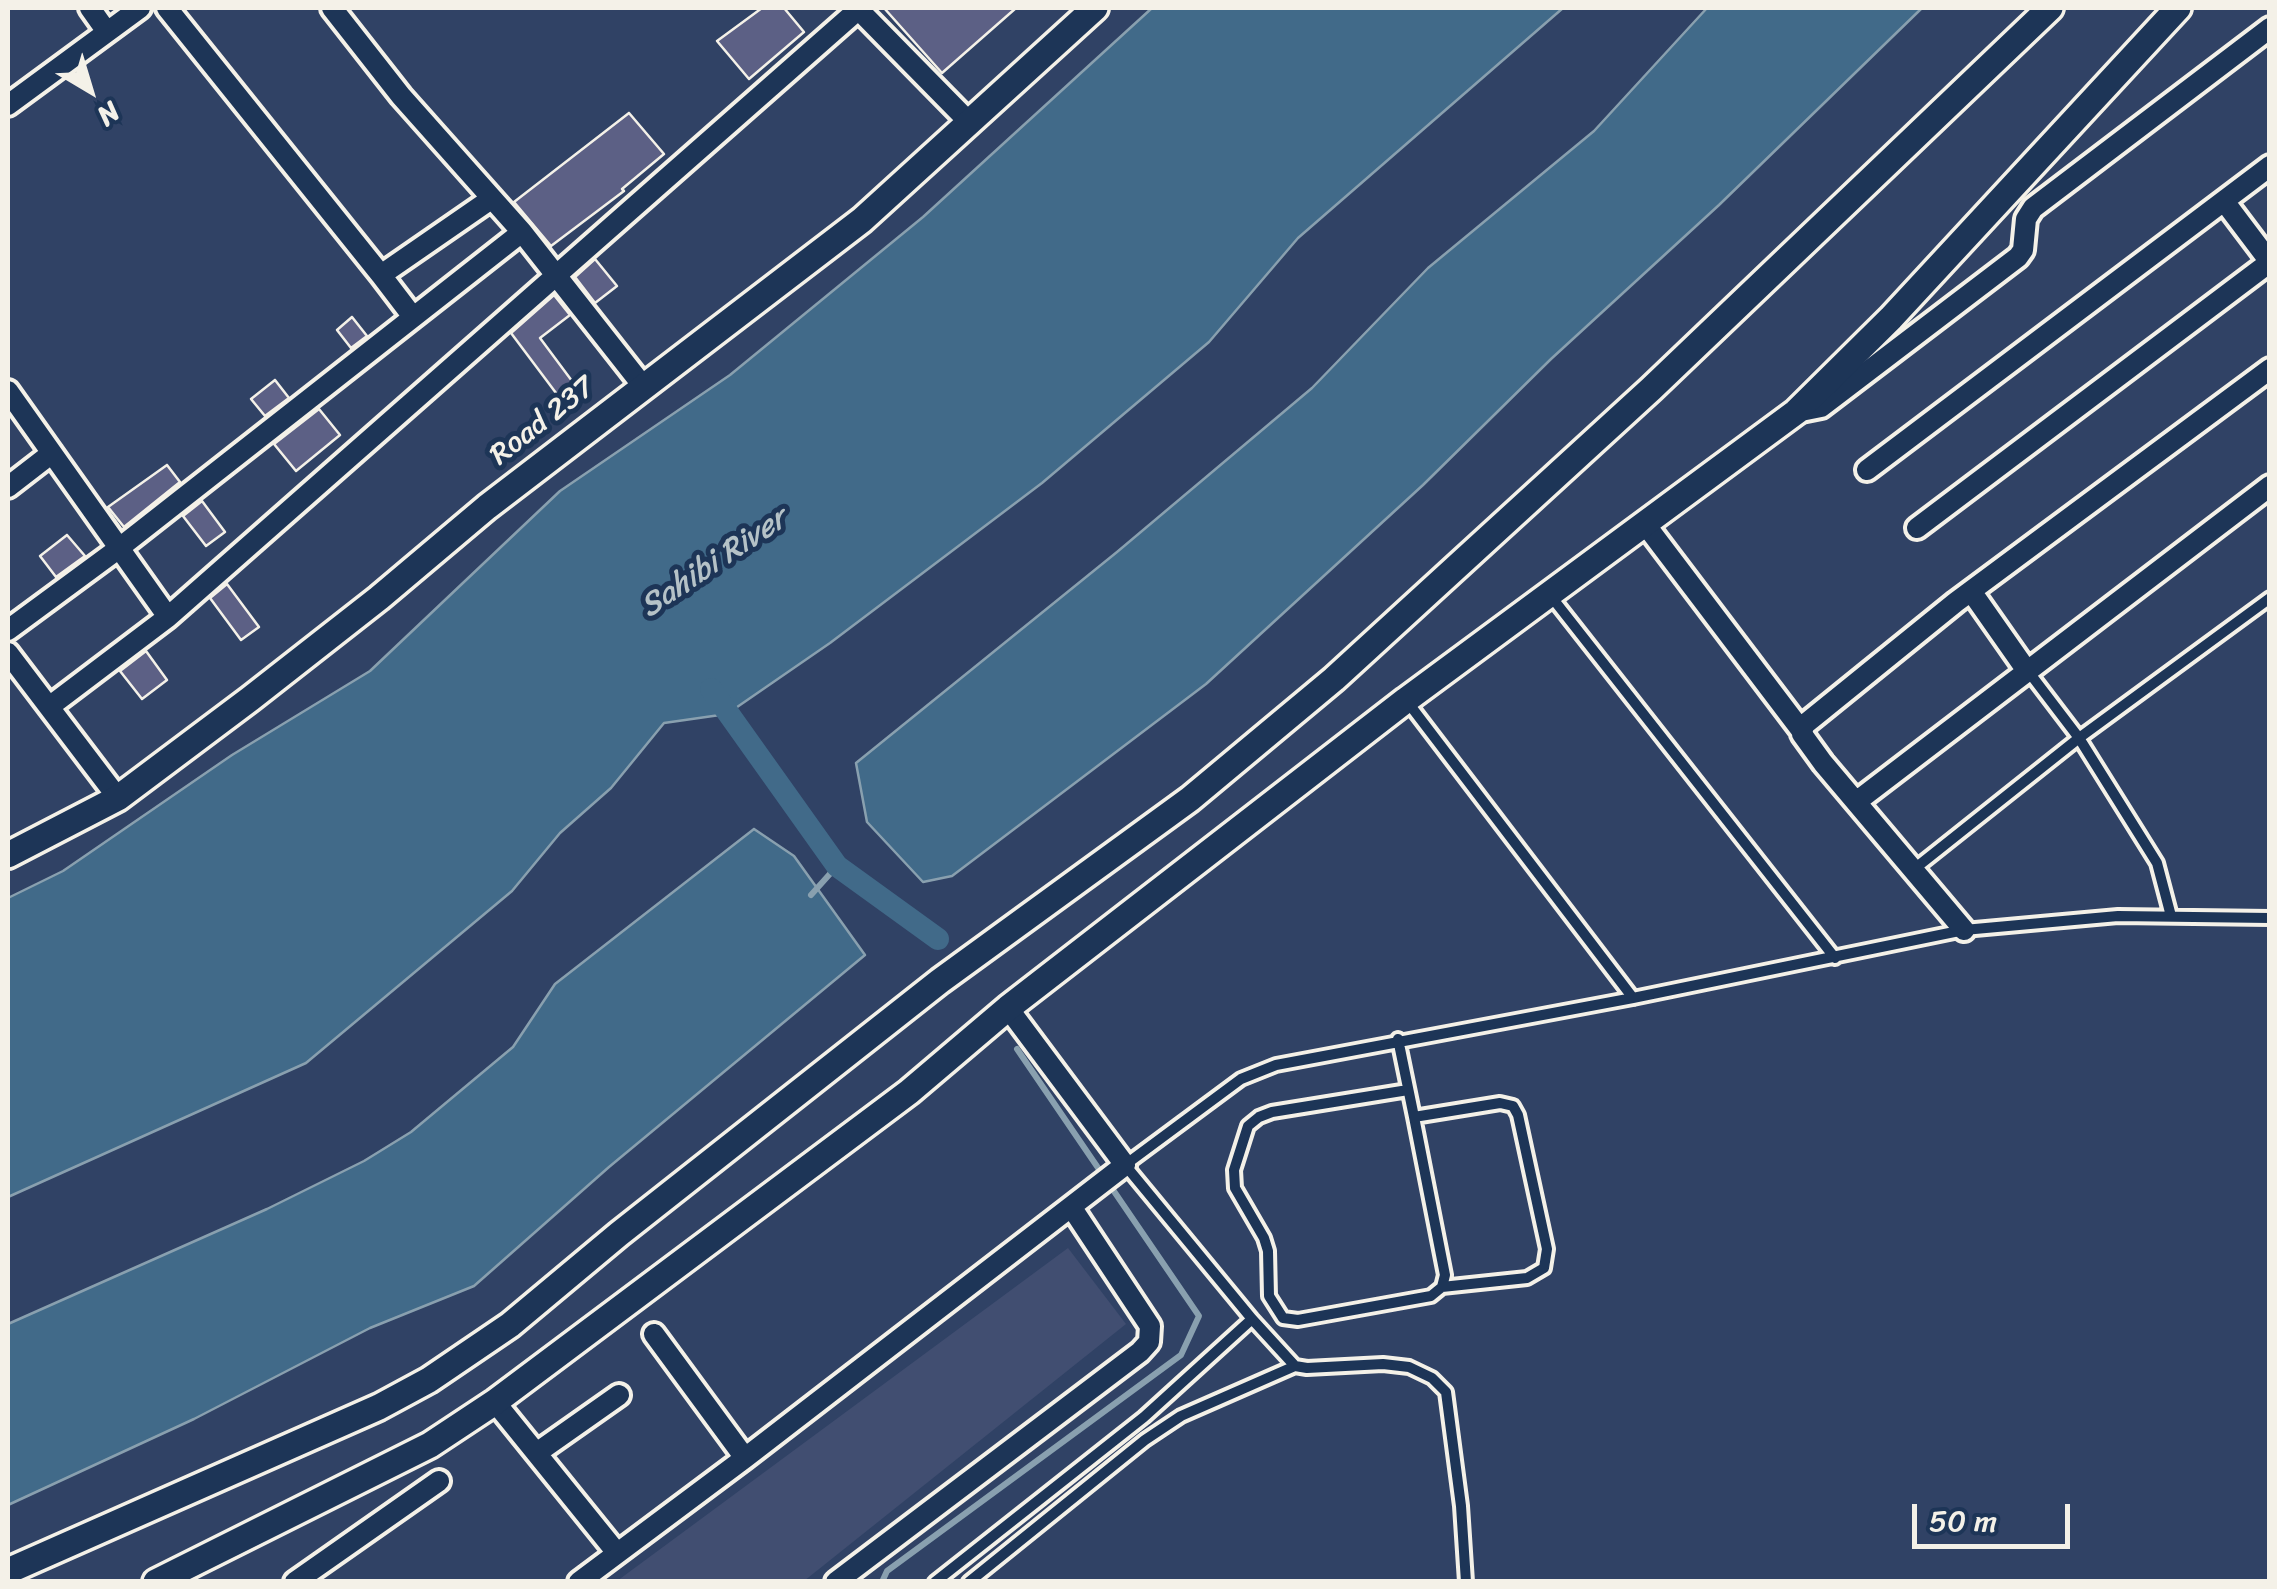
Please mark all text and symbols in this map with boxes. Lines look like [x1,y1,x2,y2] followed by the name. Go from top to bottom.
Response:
[40,40,140,140] north arrow
[86,89,132,139] text: N
[483,370,603,474] street label: Road 237
[633,501,795,627] water label: Sahibi River
[1917,1484,2074,1546] scale bar
[1929,1494,1997,1548] text: 50 m

